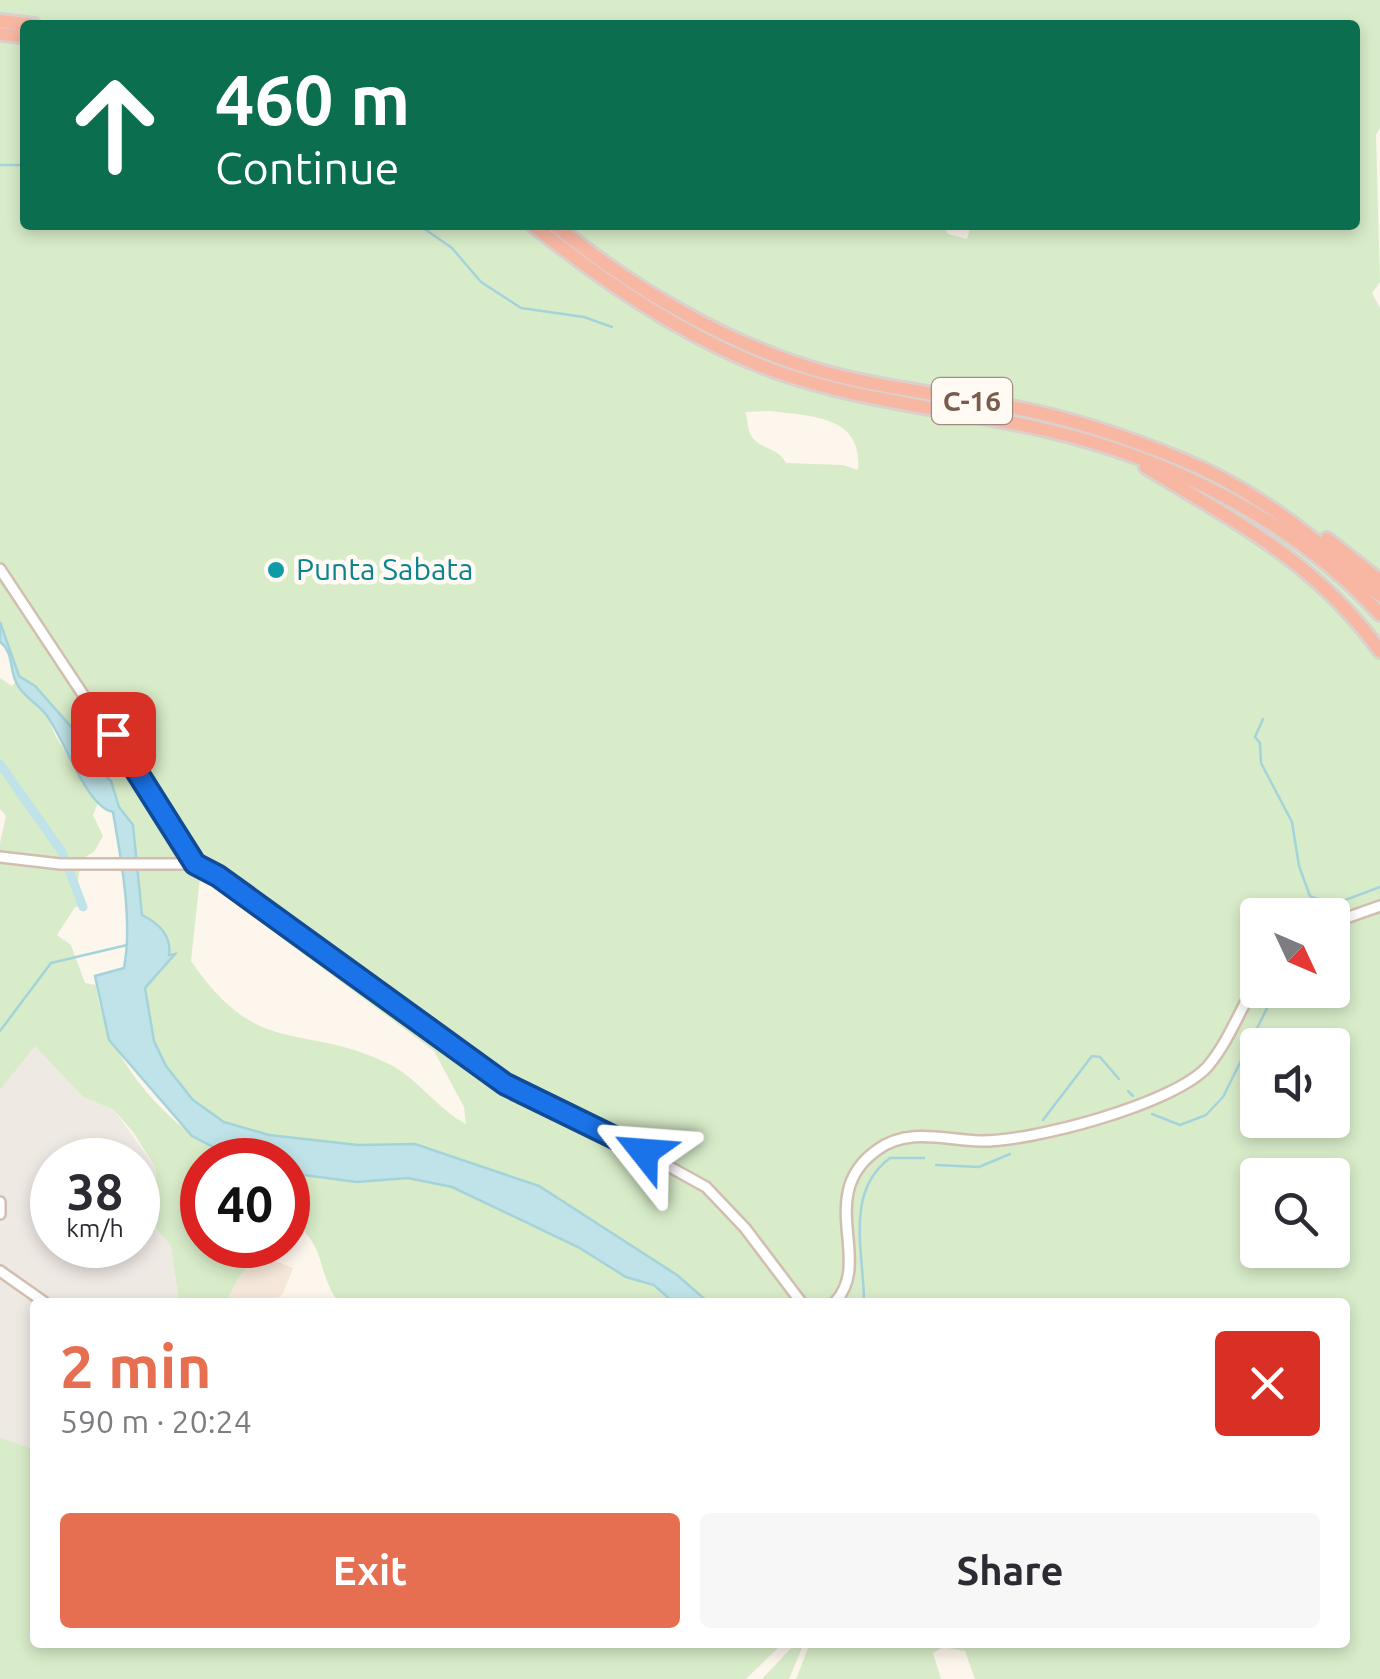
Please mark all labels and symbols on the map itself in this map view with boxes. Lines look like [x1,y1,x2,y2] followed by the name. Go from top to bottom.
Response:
[932,378,1012,424] road number: C-16
[296,552,474,586] place label: Punta Sabata
[265,559,287,581] marker: Punta Sabata
[71,692,156,777] pin
[1240,898,1350,1008] north arrow
[592,1100,696,1204] position arrow
[180,1138,310,1268] speed limit sign: 40

